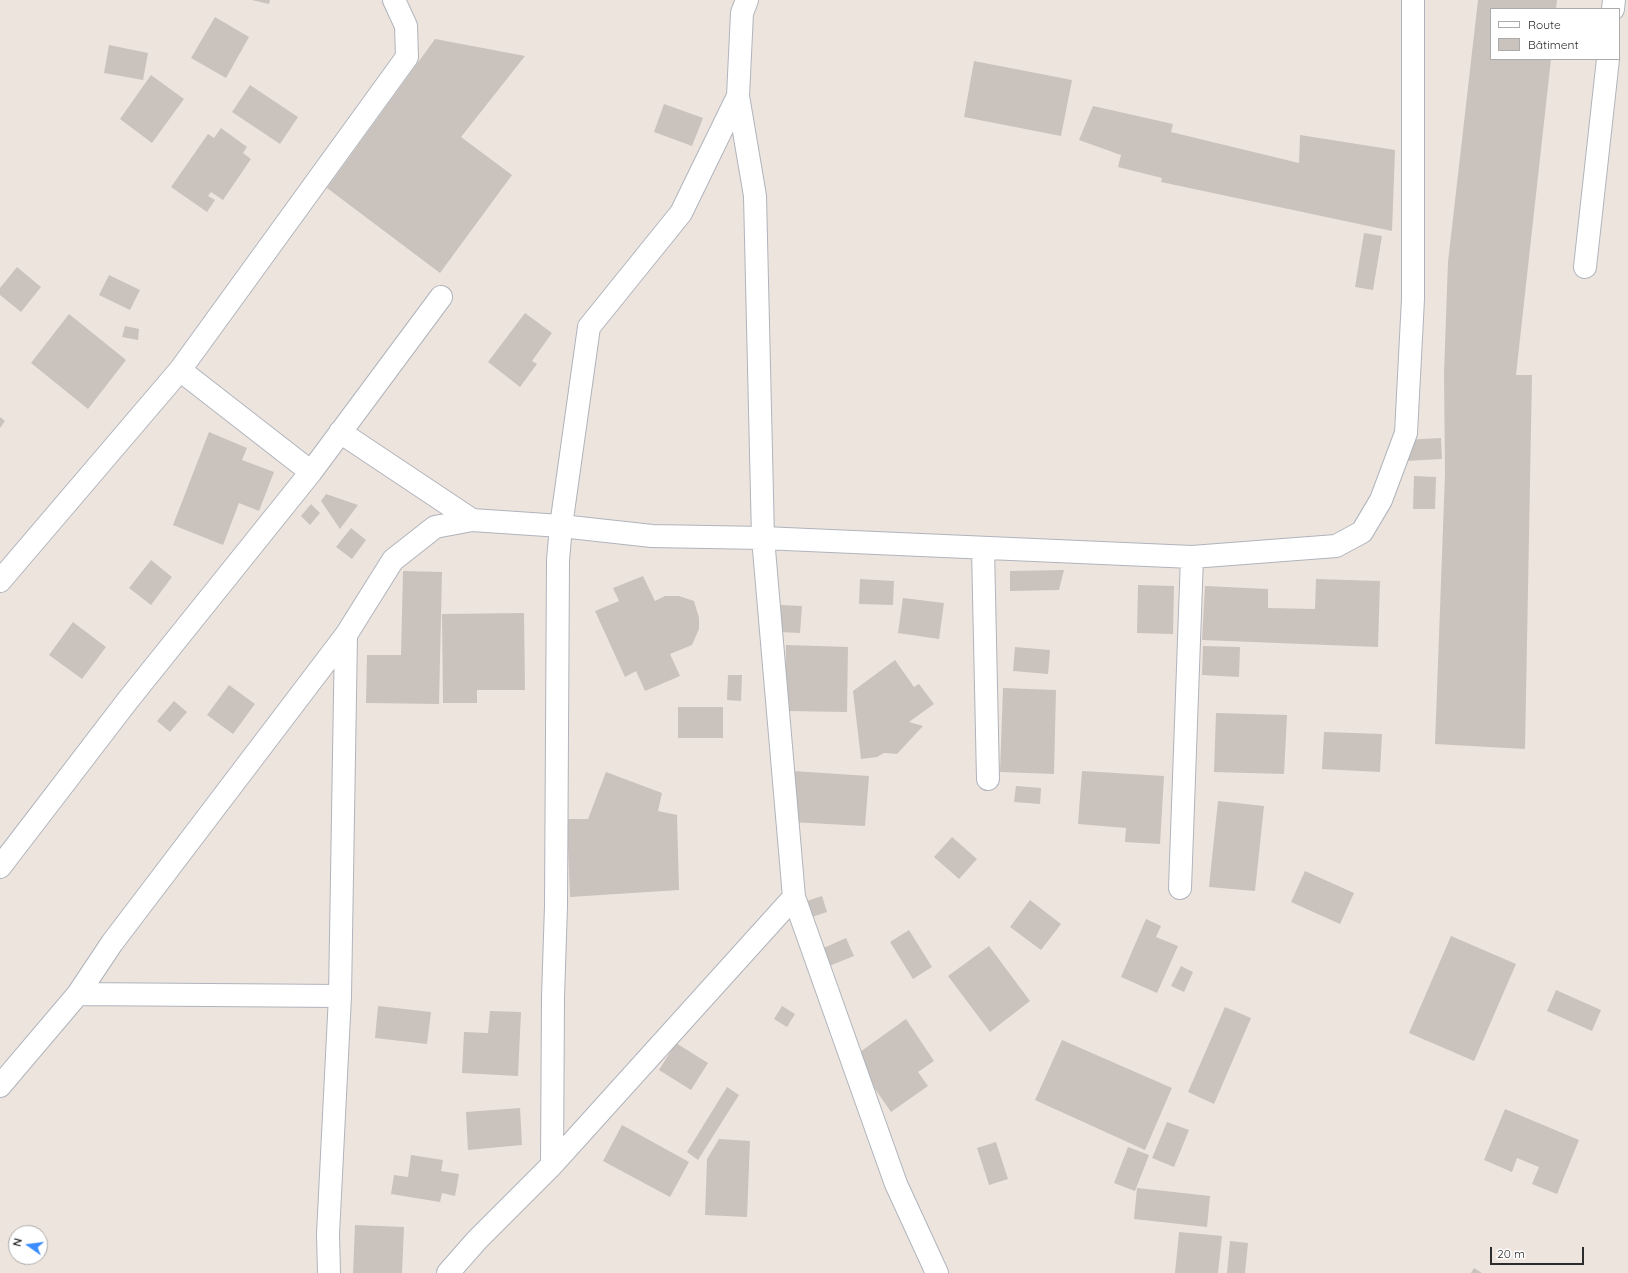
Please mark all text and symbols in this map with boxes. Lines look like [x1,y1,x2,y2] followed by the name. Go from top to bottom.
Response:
[1490,8,1620,60] legend
[1528,17,1561,32] text: Route
[1528,37,1578,52] text: Bâtiment
[8,1225,48,1265] north arrow
[10,1237,25,1248] text: N
[1492,1239,1586,1265] scale bar
[1497,1246,1525,1261] text: 20 m

